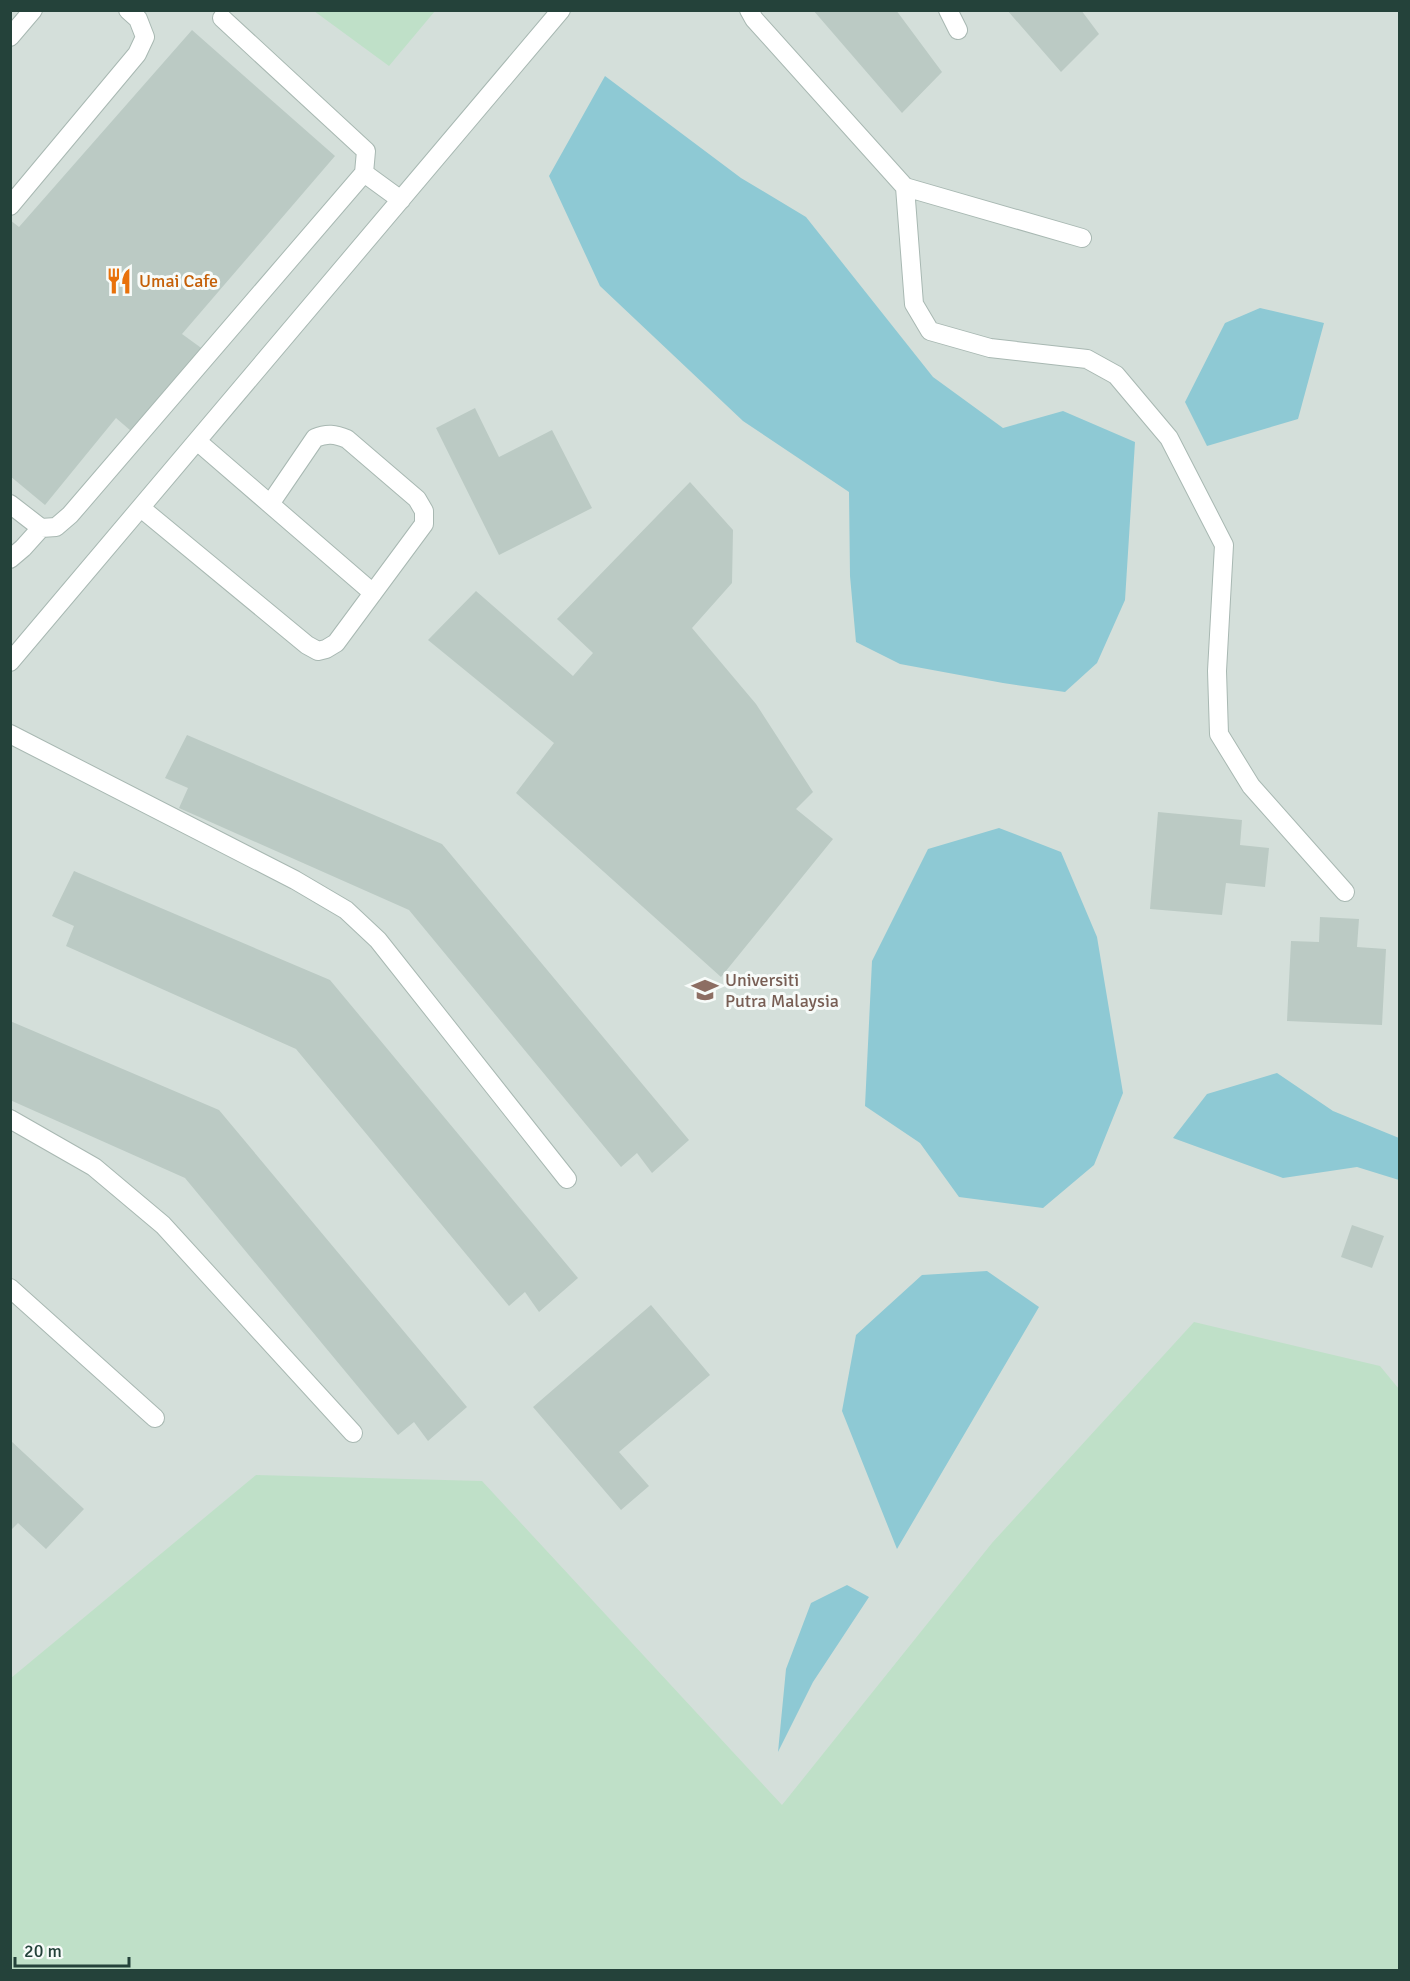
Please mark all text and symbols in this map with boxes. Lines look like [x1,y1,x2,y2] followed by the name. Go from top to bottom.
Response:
[104,266,134,296] restaurant icon: Umai Cafe
[139,270,218,292] place label: Umai Cafe
[725,969,839,1012] place label: Universiti Putra Malaysia
[690,975,720,1005] school or university icon: Universiti Putra Malaysia
[15,1930,129,1968] scale bar
[24,1940,62,1962] text: 20 m

